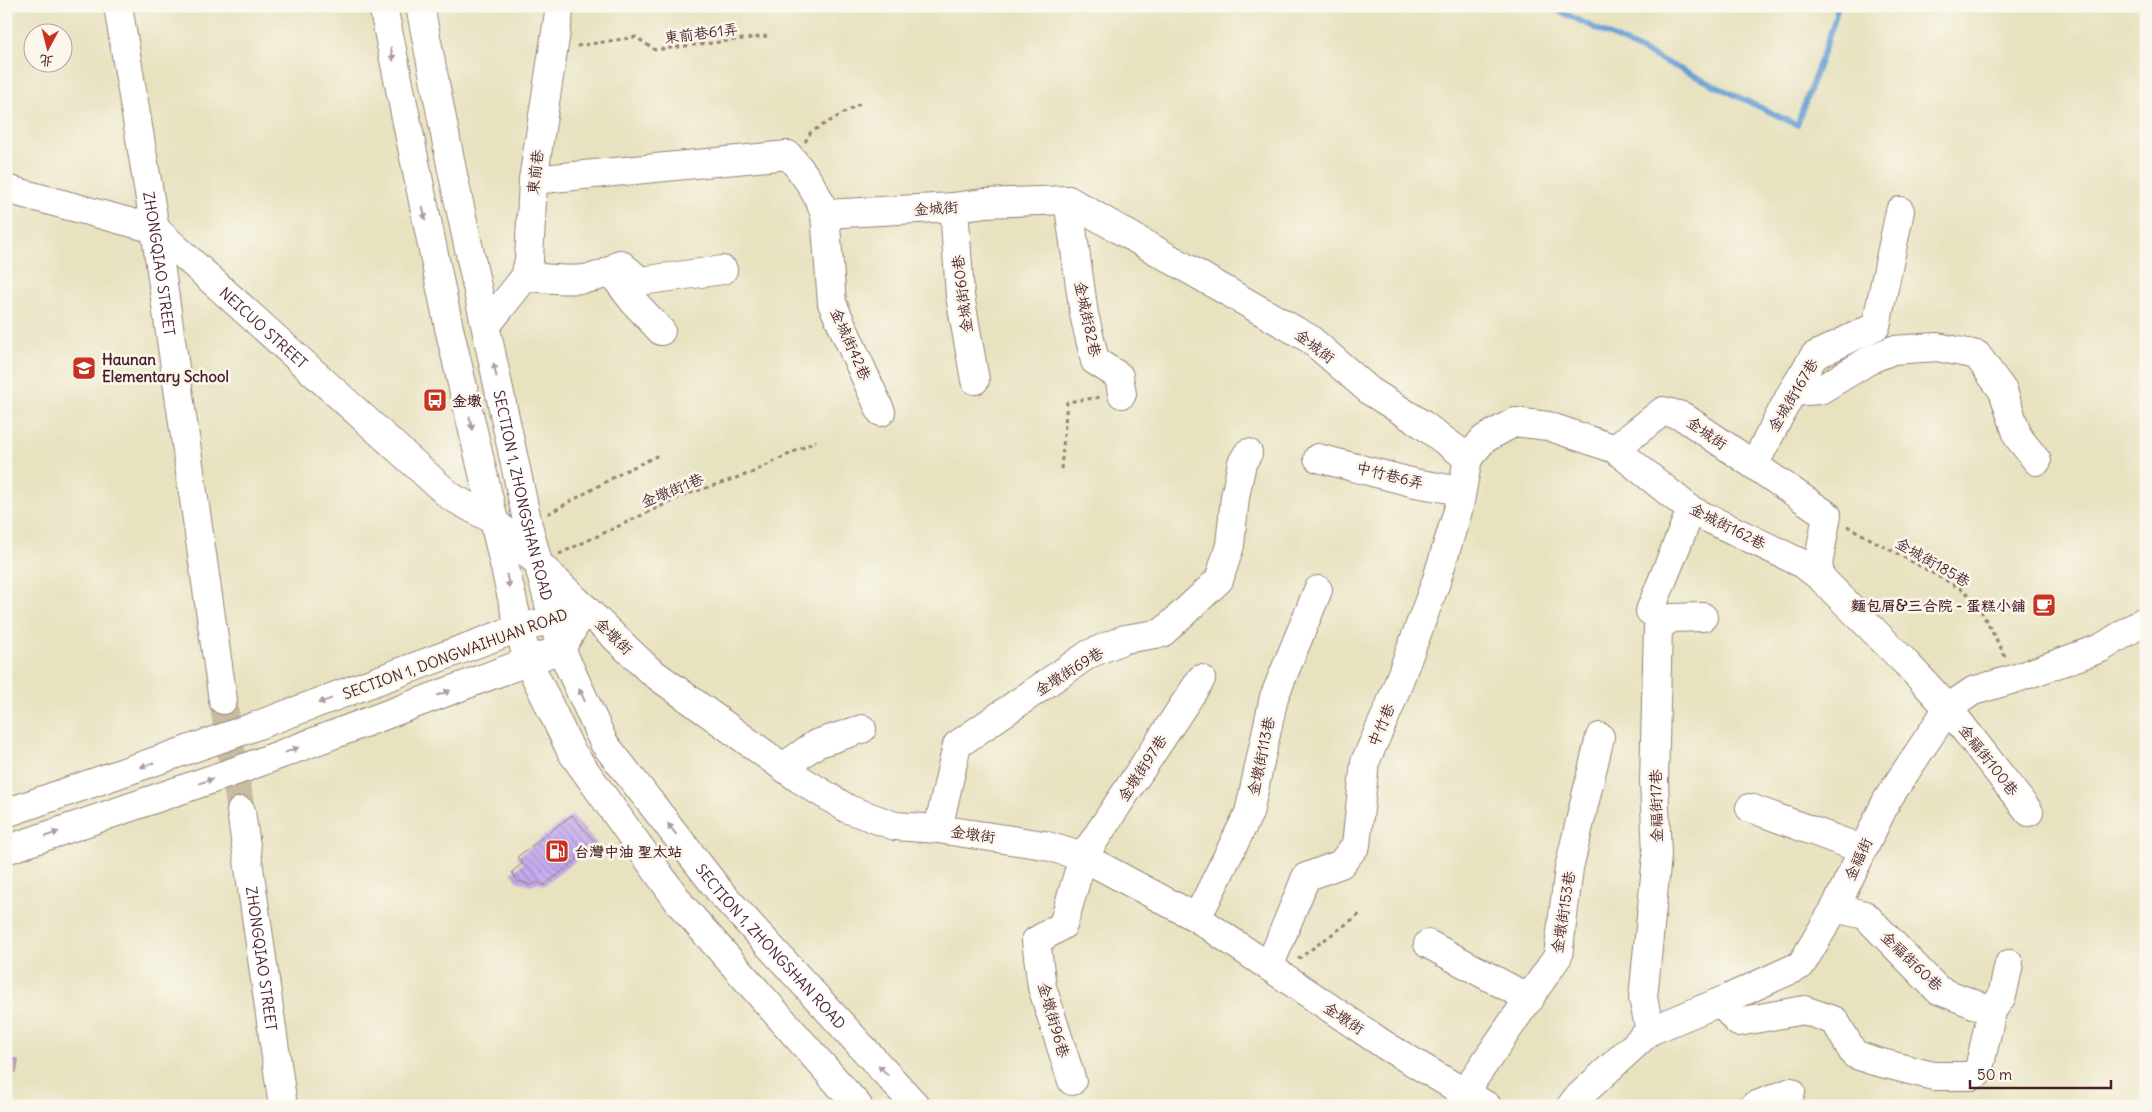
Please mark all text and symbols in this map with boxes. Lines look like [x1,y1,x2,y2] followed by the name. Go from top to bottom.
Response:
[663,19,739,47] street label: 東前巷61弄
[22,22,72,72] north arrow
[388,46,396,62] one-way arrow
[38,51,54,71] text: 北
[523,149,547,195] street label: 東前巷
[139,190,180,337] street label: ZHONGQIAO STREET
[913,197,959,219] street label: 金城街
[420,206,428,221] one-way arrow
[948,254,976,334] street label: 金城街60巷
[1071,279,1105,359] street label: 金城街82巷
[216,283,312,372] street label: NEICUO STREET
[827,305,875,383] street label: 金城街42巷
[1291,325,1339,367] street label: 金城街
[102,350,229,387] place label: Haunan Elementary School
[71,355,97,381] school or university icon: Haunan Elementary School
[1764,355,1822,435] street label: 金城街167巷
[491,363,499,378] one-way arrow
[422,387,448,413] bus stop icon: 金墩
[490,388,557,602] street label: SECTION 1, ZHONGSHAN ROAD
[452,391,482,410] place label: 金墩
[1683,412,1731,454] street label: 金城街
[467,416,475,431] one-way arrow
[1354,457,1426,493] street label: 中竹巷6弄
[638,469,706,511] street label: 金墩街1巷
[1687,499,1769,553] street label: 金城街162巷
[1892,533,1974,591] street label: 金城街185巷
[504,574,512,589] one-way arrow
[2031,592,2057,618] cafe icon: 麵包屑&三合院 - 蛋糕小舖
[1851,596,2026,615] place label: 麵包屑&三合院 - 蛋糕小舖
[340,604,570,704] street label: SECTION 1, DONGWAIHUAN ROAD
[591,614,637,658] street label: 金墩街
[1031,642,1107,700] street label: 金墩街69巷
[578,688,586,702] one-way arrow
[437,689,452,696] one-way arrow
[317,697,332,705] one-way arrow
[1363,701,1399,749] street label: 中竹巷
[1243,715,1279,797] street label: 金墩街113巷
[1955,720,2023,800] street label: 金福街100巷
[1113,731,1171,805] street label: 金墩街97巷
[285,746,300,753] one-way arrow
[139,761,154,769] one-way arrow
[1646,769,1666,843] street label: 金福街17巷
[199,777,214,785] one-way arrow
[949,821,997,847] street label: 金墩街
[667,823,678,836] one-way arrow
[45,830,60,837] one-way arrow
[1840,835,1876,883] street label: 金福街
[544,838,570,864] fuel station icon: 台灣中油 聖太站
[574,842,683,861] place label: 台灣中油 聖太站
[692,860,850,1033] street label: SECTION 1, ZHONGSHAN ROAD
[1547,869,1579,955] street label: 金墩街153巷
[242,885,282,1032] street label: ZHONGQIAO STREET
[1877,927,1947,995] street label: 金福街60巷
[1034,980,1074,1060] street label: 金墩街96巷
[1320,998,1368,1038] street label: 金墩街
[1970,1057,2111,1089] scale bar
[877,1064,889,1076] one-way arrow
[1977,1065,2012,1084] text: 50 m

